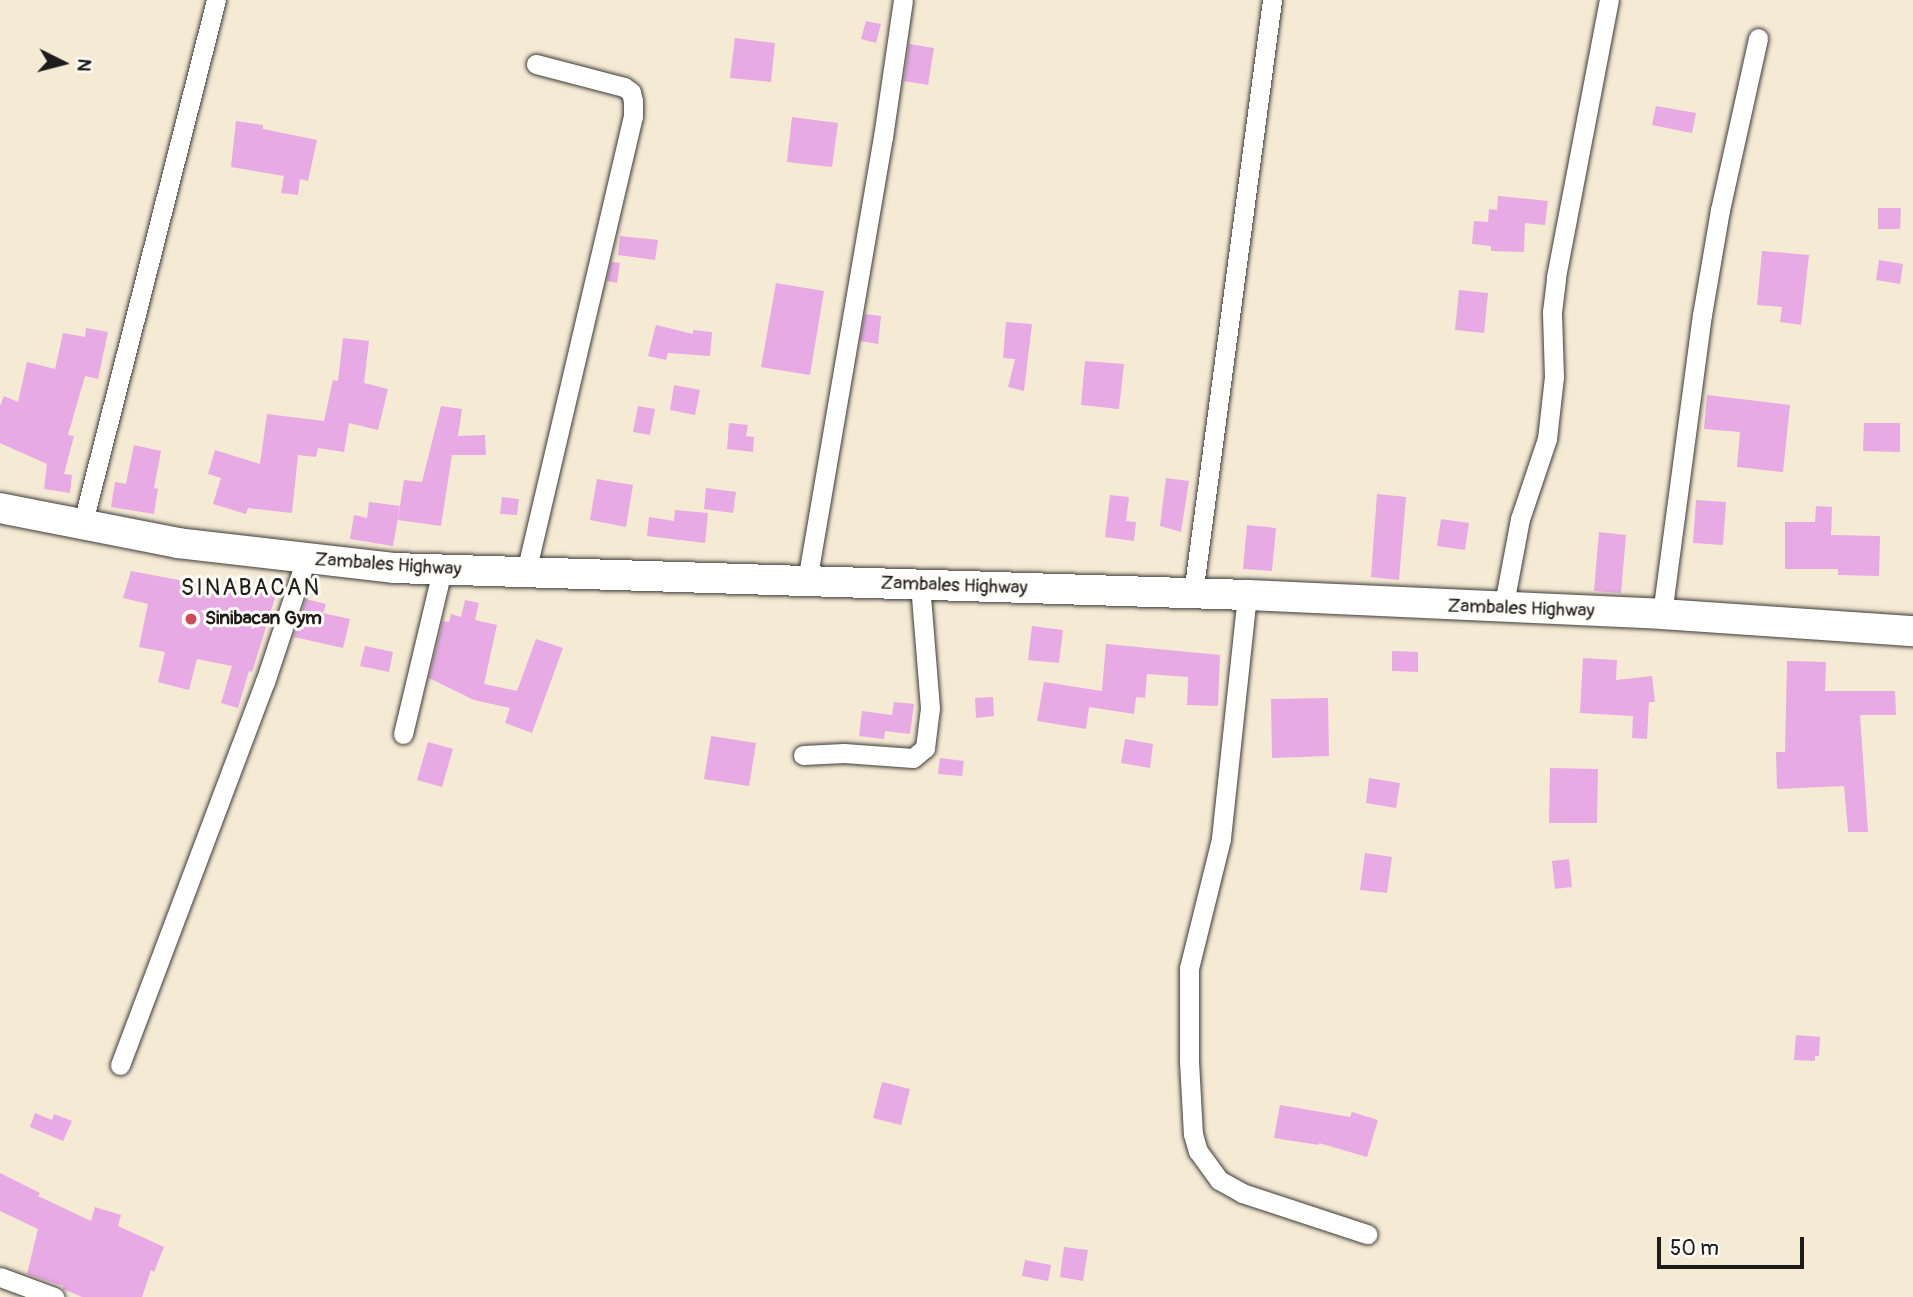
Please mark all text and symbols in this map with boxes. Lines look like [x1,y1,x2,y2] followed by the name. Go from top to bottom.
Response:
[28,28,98,98] north arrow
[71,58,96,73] text: N
[314,548,462,582] street label: Zambales Highway
[880,572,1028,600] street label: Zambales Highway
[182,574,320,602] district label: SINABACAN
[1447,595,1595,623] street label: Zambales Highway
[205,608,322,630] place label: Sinibacan Gym
[183,611,199,627] marker: Sinibacan Gym
[1661,1224,1808,1268] scale bar
[1670,1235,1719,1262] text: 50 m

